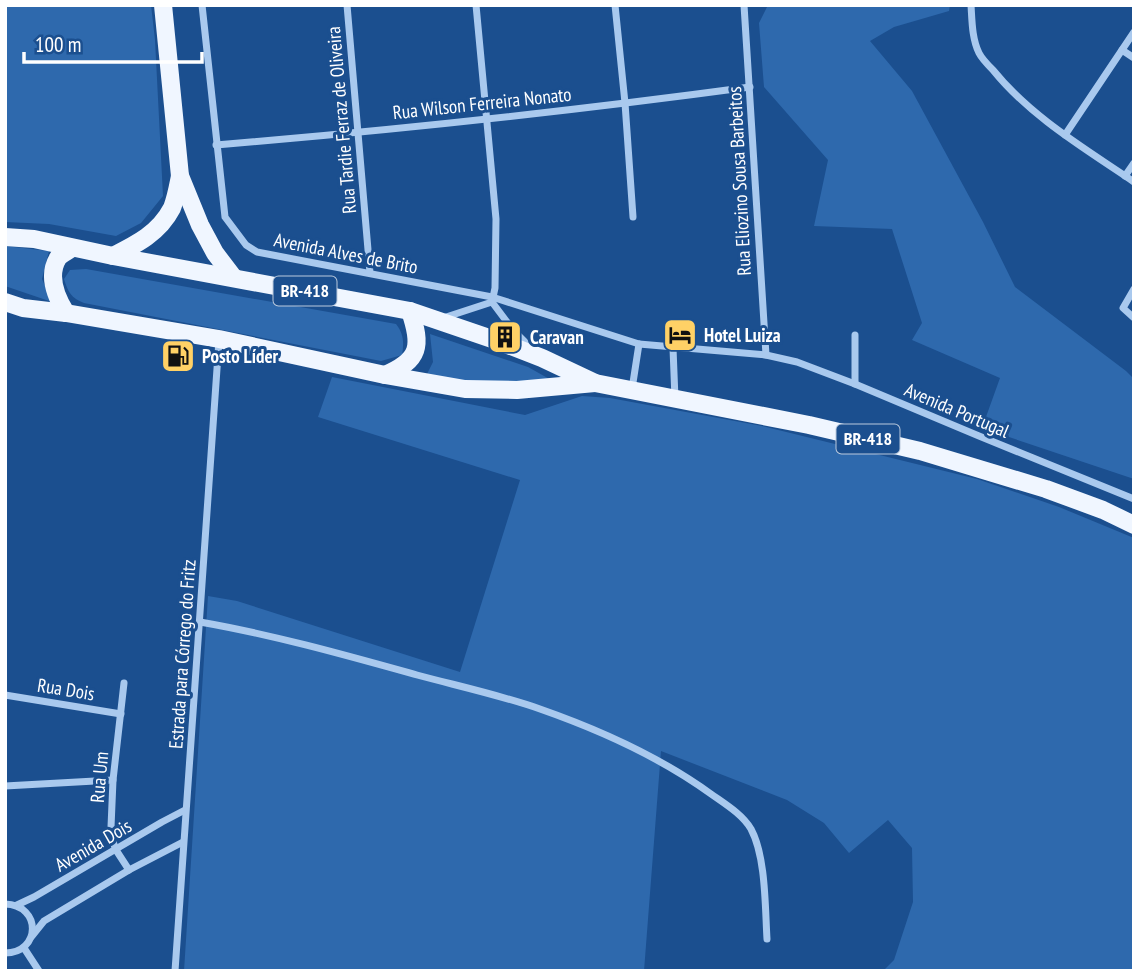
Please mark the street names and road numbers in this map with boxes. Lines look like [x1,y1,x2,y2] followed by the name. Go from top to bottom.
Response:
[321,25,361,215] street label: Rua Tardie Ferraz de Oliveira
[391,82,573,124] street label: Rua Wilson Ferreira Nonato
[722,86,756,276] street label: Rua Eliozino Sousa Barbeitos
[272,227,420,279] street label: Avenida Alves de Brito
[274,276,336,306] road number: BR-418
[901,377,1014,443] street label: Avenida Portugal
[836,424,900,454] road number: BR-418
[163,558,201,750] street label: Estrada para Córrego do Fritz
[36,673,96,705] street label: Rua Dois
[85,750,113,804] street label: Rua Um
[50,813,136,877] street label: Avenida Dois

